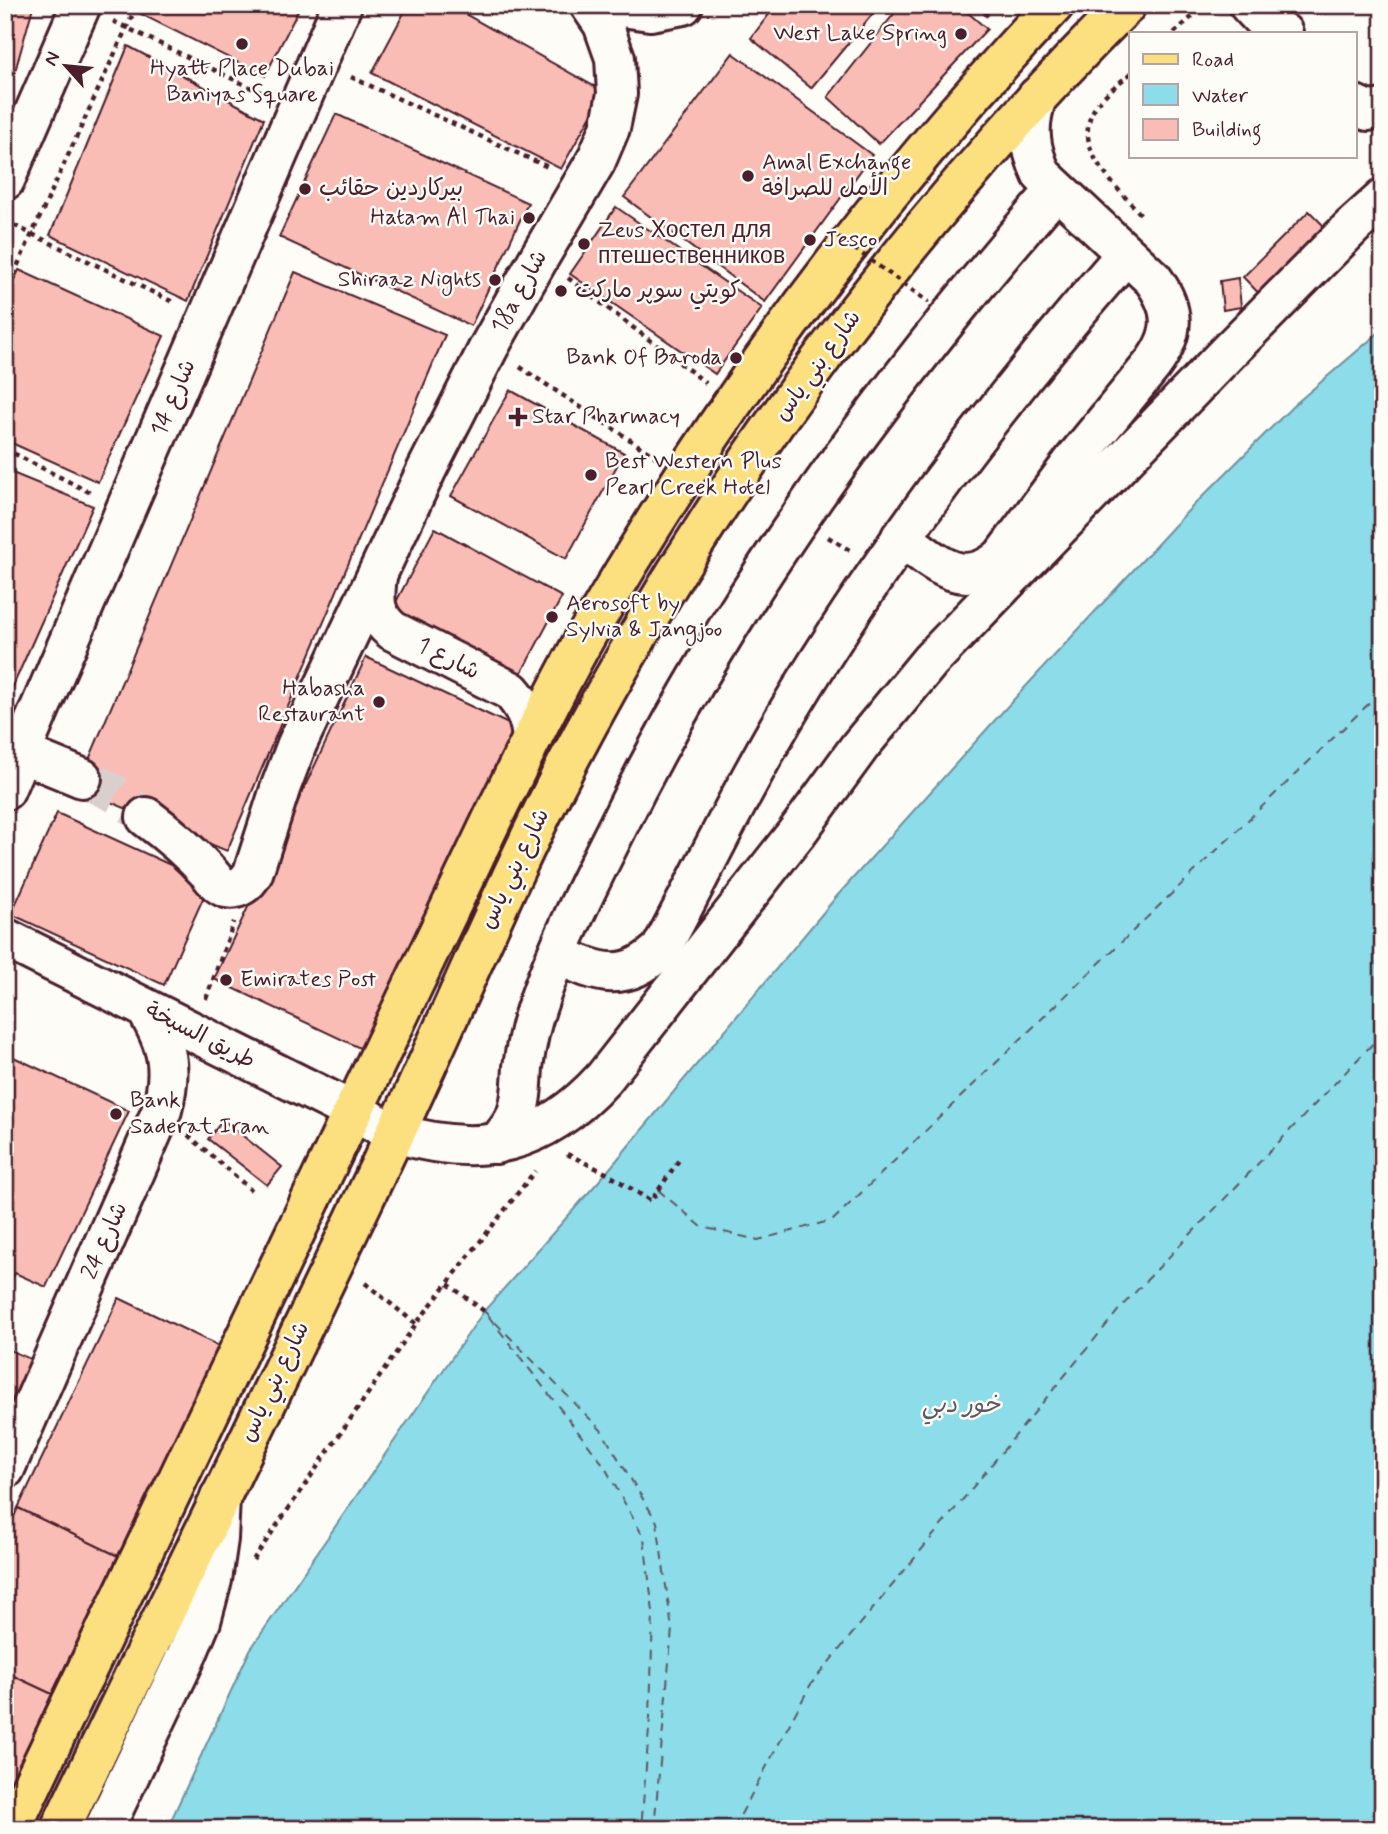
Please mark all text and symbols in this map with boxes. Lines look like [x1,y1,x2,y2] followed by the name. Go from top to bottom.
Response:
[773,19,947,49] place label: West Lake Spring
[953,26,969,42] marker: West Lake Spring
[32,32,102,102] north arrow
[1129,32,1356,158] legend
[234,36,250,52] marker: Hyatt Place Dubai Baniyas Square
[1192,46,1234,74] text: Road
[38,48,66,70] text: N
[150,54,334,110] place label: Hyatt Place Dubai Baniyas Square
[1192,82,1248,110] text: Water
[1192,116,1262,146] text: Building
[762,148,911,204] place label: Amal Exchange الأمل للصرافة
[740,168,756,184] marker: Amal Exchange الأمل للصرافة
[319,174,463,204] place label: بيركاردين حقائب
[297,181,313,197] marker: بيركاردين حقائب
[370,203,515,233] place label: Hatam Al Thai
[521,210,537,226] marker: Hatam Al Thai
[598,216,785,272] place label: Zeus Хостел для птешественников
[824,225,877,255] place label: Jesco
[802,232,818,248] marker: Jesco
[576,236,592,252] marker: Zeus Хостел для птешественников
[485,245,555,339] street label: 18a شارع
[338,265,481,297] place label: Shiraaz Nights
[487,272,503,288] marker: Shiraaz Nights
[575,276,741,310] place label: كويتي سوپر ماركت
[553,283,569,299] marker: كويتي سوپر ماركت
[767,304,872,430] street label: شارع بني ياس
[566,343,722,373] place label: Bank Of Baroda
[728,350,744,366] marker: Bank Of Baroda
[145,355,203,441] street label: شارع 14
[532,402,680,432] place label: Star Pharmacy
[510,409,526,425] marker: Star Pharmacy
[605,447,782,503] place label: Best Western Plus Pearl Creek Hotel
[583,467,599,483] marker: Best Western Plus Pearl Creek Hotel
[566,589,723,647] place label: Aerosoft by Sylvia & Jangjoo
[544,609,560,625] marker: Aerosoft by Sylvia & Jangjoo
[412,631,484,687] street label: شارع 1
[258,674,365,730] place label: Habasha Restaurant
[371,694,387,710] marker: Habasha Restaurant
[473,804,561,936] street label: شارع بني ياس
[240,965,376,995] place label: Emirates Post
[218,972,234,988] marker: Emirates Post
[140,995,260,1077] street label: طريق السبخة
[130,1086,269,1142] place label: Bank Saderat Iran
[108,1106,124,1122] marker: Bank Saderat Iran
[75,1198,135,1284] street label: شارع 24
[233,1317,321,1449] street label: شارع بني ياس
[922,1390,1001,1425] water label: خور دبي

